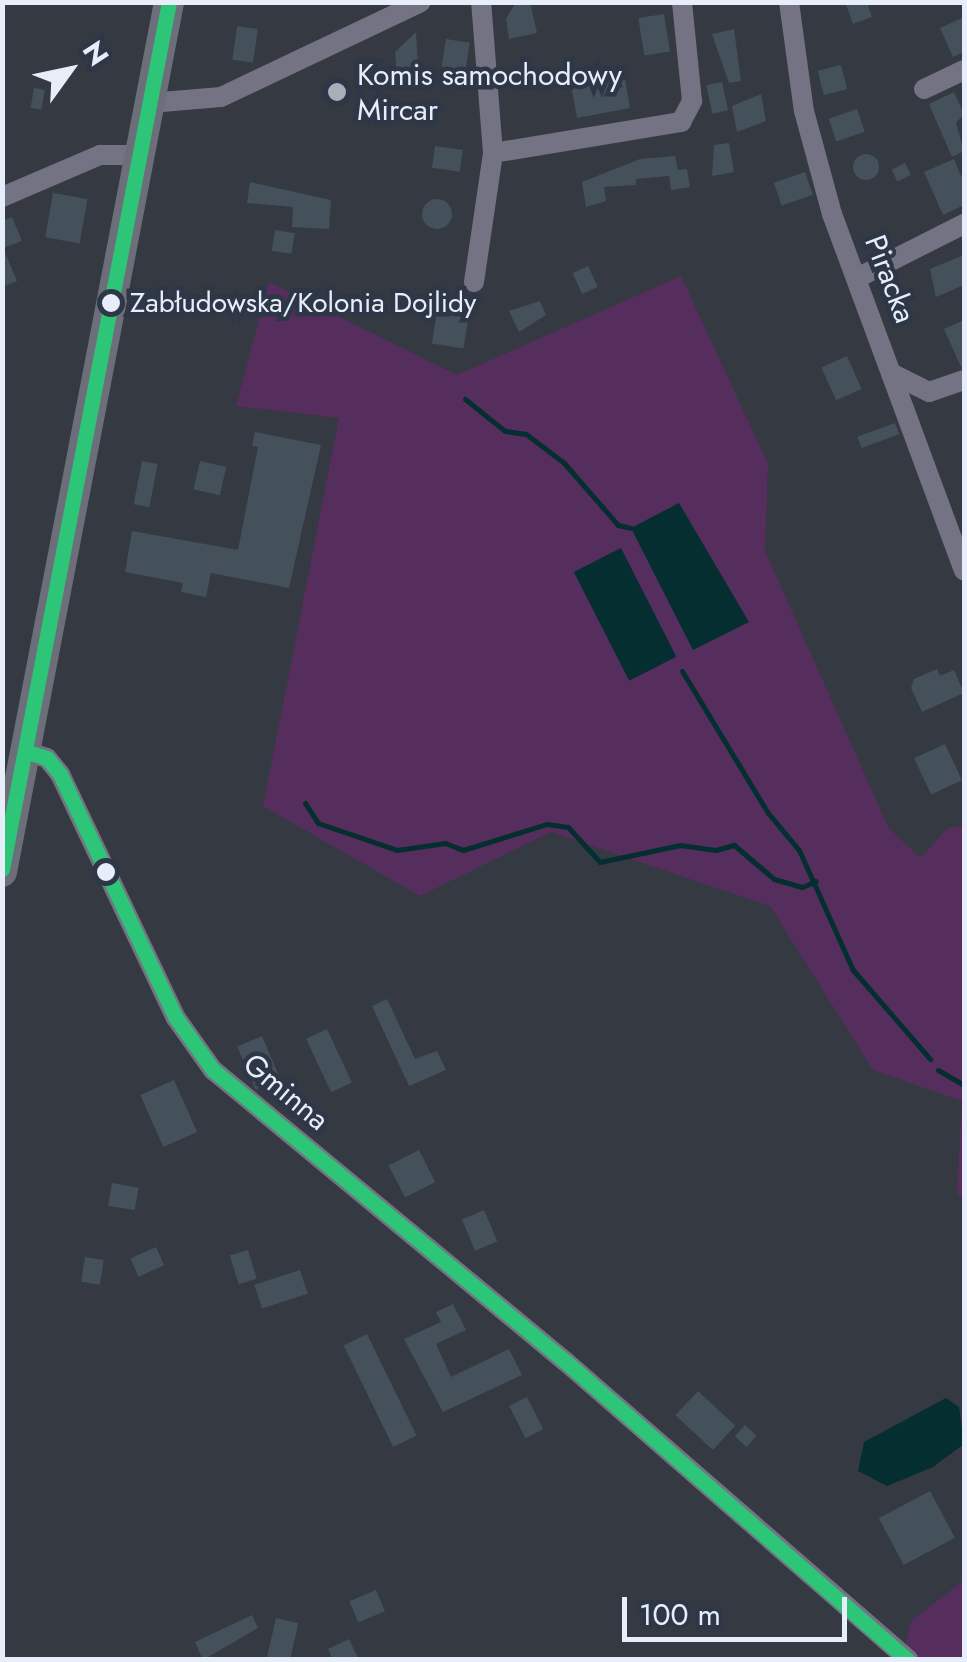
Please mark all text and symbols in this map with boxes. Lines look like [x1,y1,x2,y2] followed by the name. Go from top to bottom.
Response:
[20,20,120,120] north arrow
[72,33,119,74] text: N
[357,57,622,128] place label: Komis samochodowy Mircar
[326,81,348,103] marker: Komis samochodowy Mircar
[857,230,923,328] street label: Piracka
[130,286,476,320] place label: Zabłudowska/Kolonia Dojlidy
[101,293,121,313] marker: Zabłudowska/Kolonia Dojlidy
[96,862,116,882] unlabelled marker
[236,1046,336,1138] street label: Gminna
[627,1577,852,1639] scale bar
[639,1593,721,1636] text: 100 m

